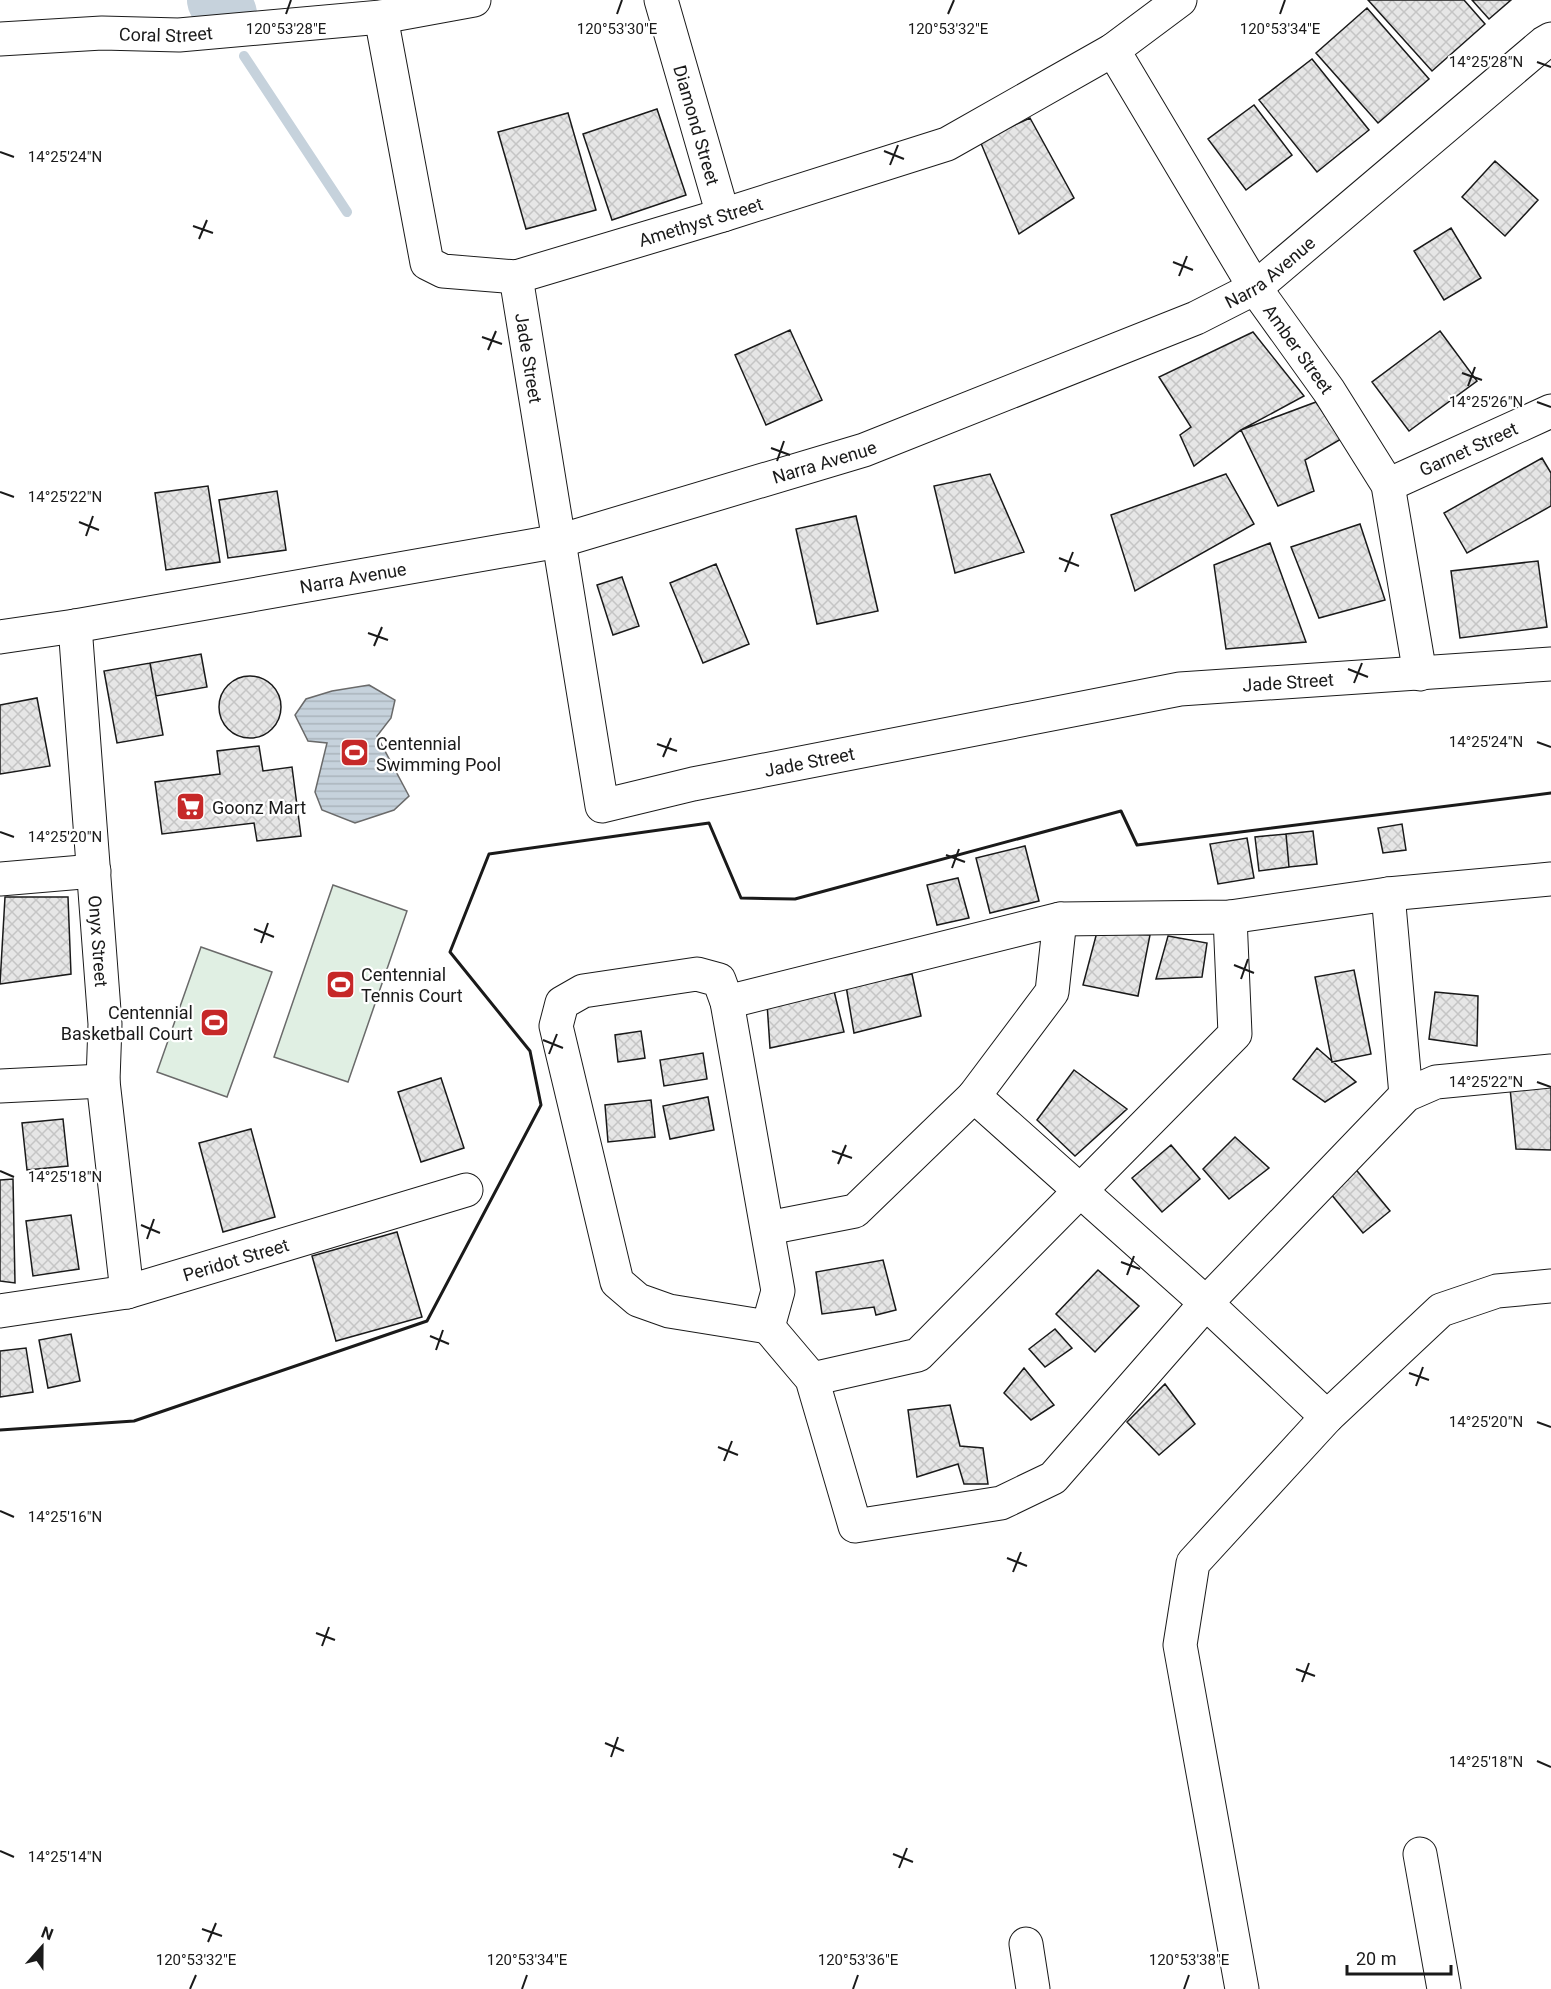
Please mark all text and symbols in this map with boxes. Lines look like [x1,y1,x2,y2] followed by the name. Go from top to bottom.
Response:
[246,20,327,38] text: 120°53'28"E
[577,20,658,38] text: 120°53'30"E
[908,20,989,38] text: 120°53'32"E
[1240,20,1321,38] text: 120°53'34"E
[119,22,214,46] street label: Coral Street
[1449,53,1523,71] text: 14°25'28"N
[670,62,724,188] street label: Diamond Street
[28,148,102,166] text: 14°25'24"N
[636,193,765,250] street label: Amethyst Street
[1221,232,1319,312] street label: Narra Avenue
[1259,300,1338,398] street label: Amber Street
[511,311,547,405] street label: Jade Street
[1449,393,1523,411] text: 14°25'26"N
[1416,417,1521,480] street label: Garnet Street
[770,436,879,487] street label: Narra Avenue
[28,488,102,506] text: 14°25'22"N
[298,558,408,597] street label: Narra Avenue
[1242,668,1334,695] street label: Jade Street
[376,733,501,775] place label: Centennial Swimming Pool
[1449,733,1523,751] text: 14°25'24"N
[339,737,371,769] sports icon: Centennial Swimming Pool
[762,742,856,780] street label: Jade Street
[175,791,207,823] supermarket icon: Goonz Mart
[212,797,306,818] place label: Goonz Mart
[28,828,102,846] text: 14°25'20"N
[85,895,113,988] street label: Onyx Street
[361,964,463,1006] place label: Centennial Tennis Court
[324,968,356,1000] sports icon: Centennial Tennis Court
[61,1002,193,1044] place label: Centennial Basketball Court
[198,1006,230,1038] sports icon: Centennial Basketball Court
[1449,1073,1523,1091] text: 14°25'22"N
[28,1168,102,1186] text: 14°25'18"N
[180,1233,291,1285] street label: Peridot Street
[1449,1413,1523,1431] text: 14°25'20"N
[28,1508,102,1526] text: 14°25'16"N
[1449,1753,1523,1771] text: 14°25'18"N
[28,1848,102,1866] text: 14°25'14"N
[12,1917,72,1977] north arrow
[39,1923,56,1944] text: N
[1347,1938,1450,1976] scale bar
[1356,1948,1396,1969] text: 20 m
[156,1951,237,1969] text: 120°53'32"E
[487,1951,568,1969] text: 120°53'34"E
[818,1951,899,1969] text: 120°53'36"E
[1149,1951,1230,1969] text: 120°53'38"E

